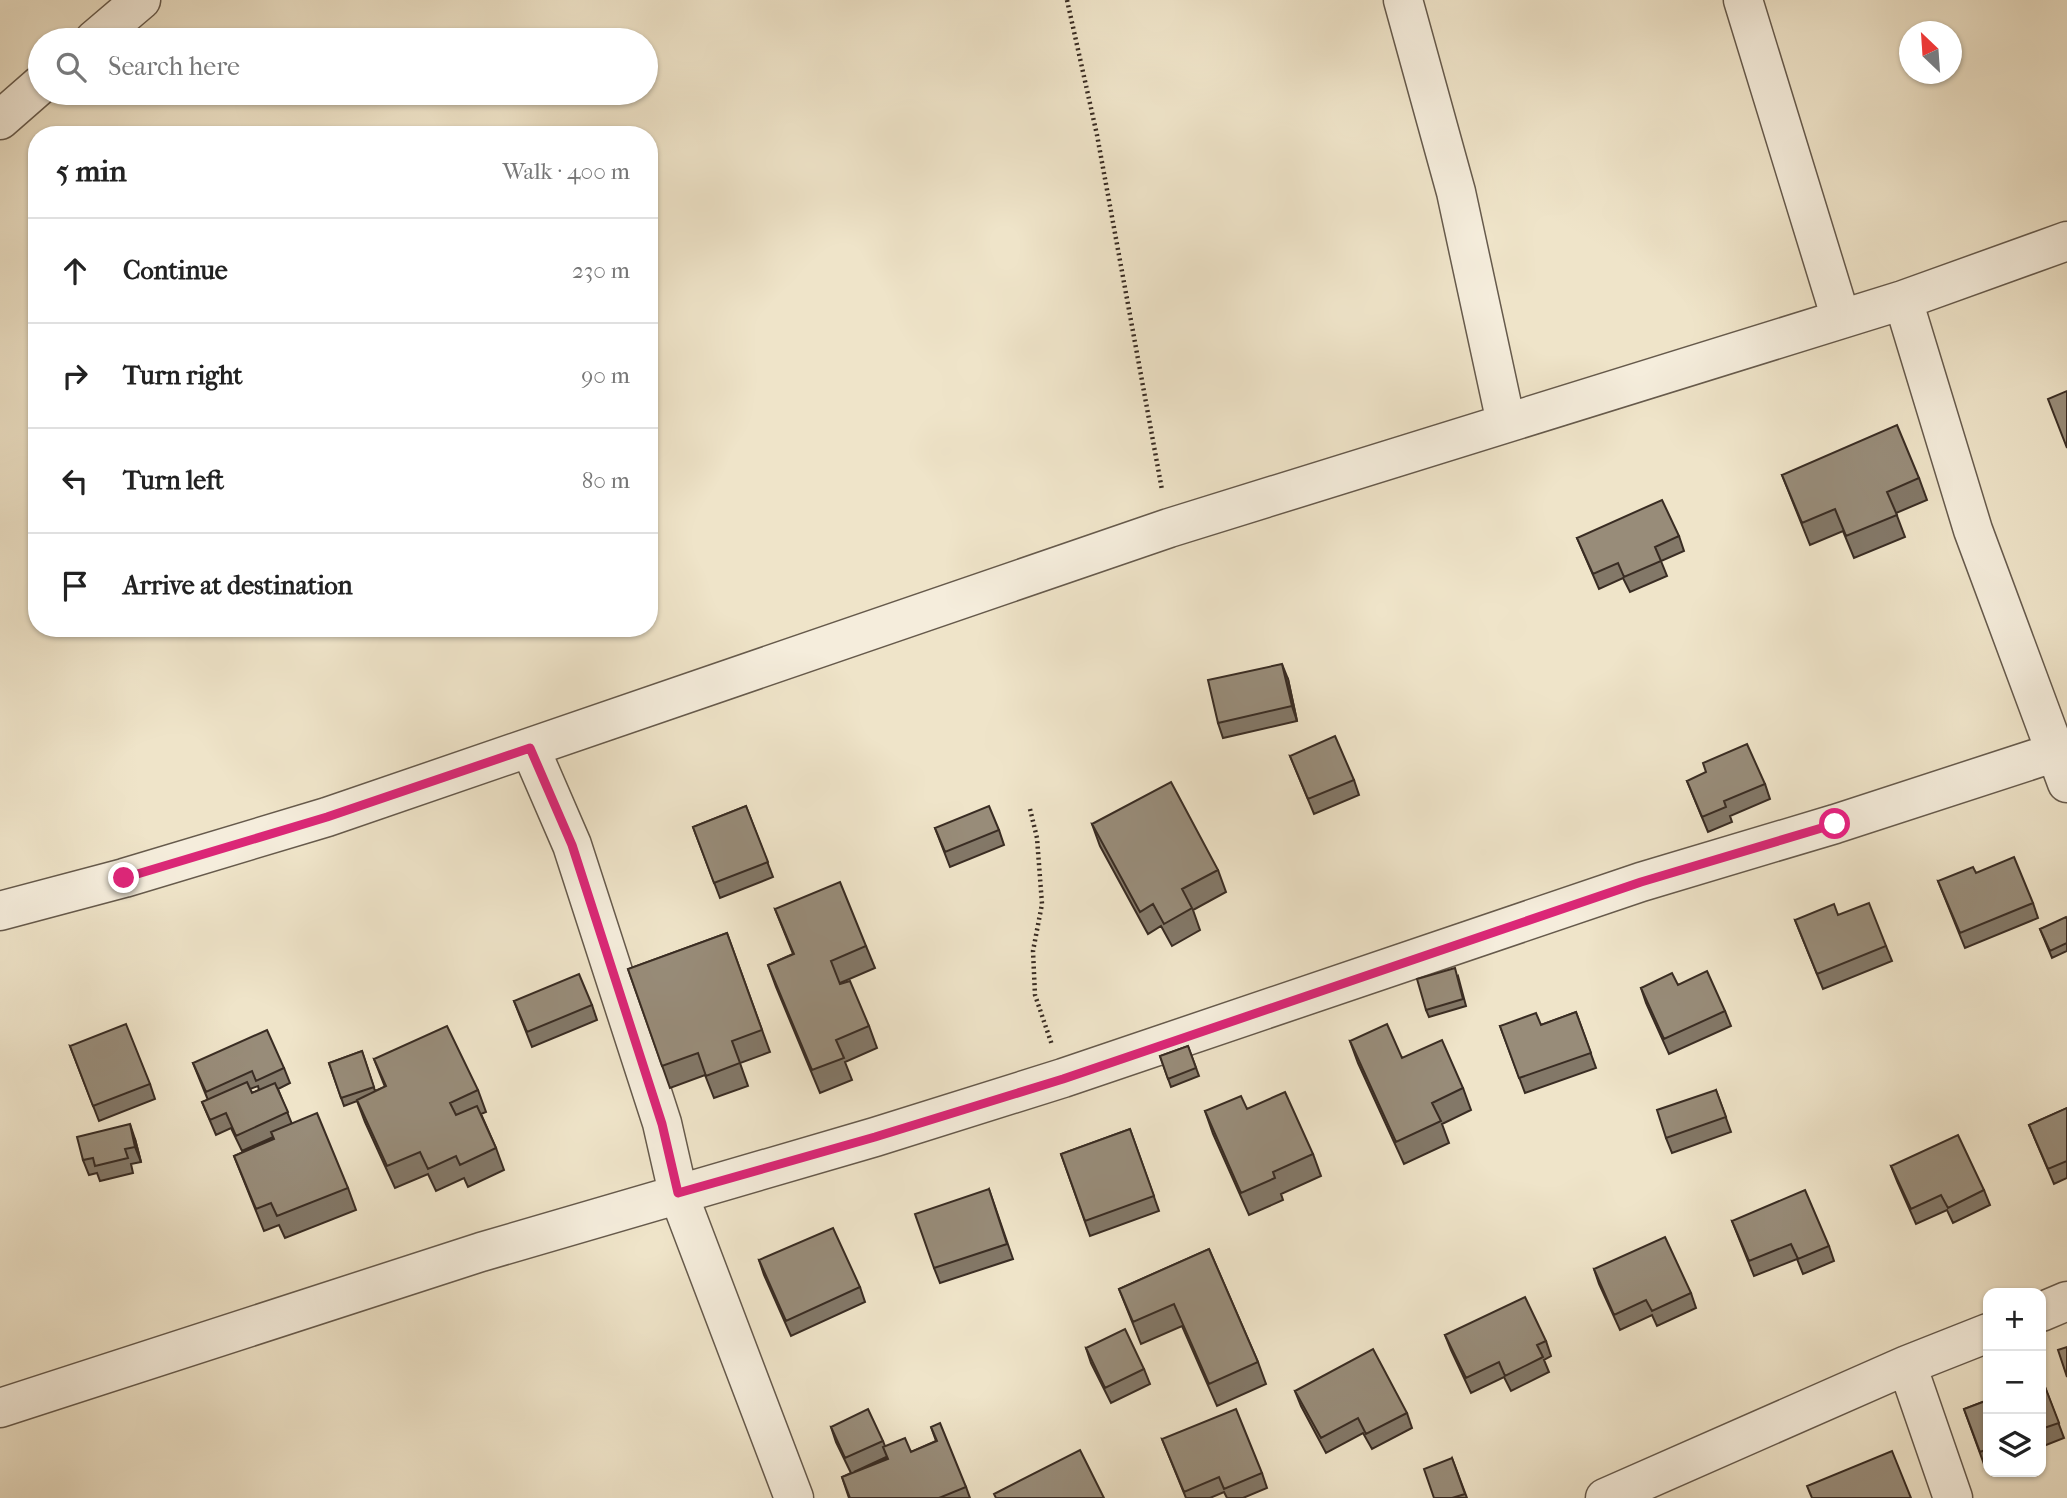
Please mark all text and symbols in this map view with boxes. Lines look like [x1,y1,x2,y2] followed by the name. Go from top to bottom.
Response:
[1899,21,1962,84] north arrow
[28,28,658,105] search box
[52,48,90,86] icon: search
[108,51,240,82] text: Search here
[56,154,127,189] text: 5 min
[503,158,630,185] text: Walk · 400 m
[56,252,94,290] icon: ahead
[123,255,228,286] text: Continue
[572,257,630,284] text: 230 m
[56,357,94,395] icon: right
[123,360,243,391] text: Turn right
[581,362,630,389] text: 90 m
[56,462,94,500] icon: left
[123,465,224,496] text: Turn left
[582,467,630,494] text: 80 m
[56,567,94,605] icon: arrive
[123,570,353,601] text: Arrive at destination
[1819,808,1850,839] route start
[108,862,139,893] route end
[1983,1288,2046,1477] map controls
[1983,1288,2046,1351] button: +
[1983,1351,2046,1414] button: −
[1983,1414,2046,1477] button: layers

